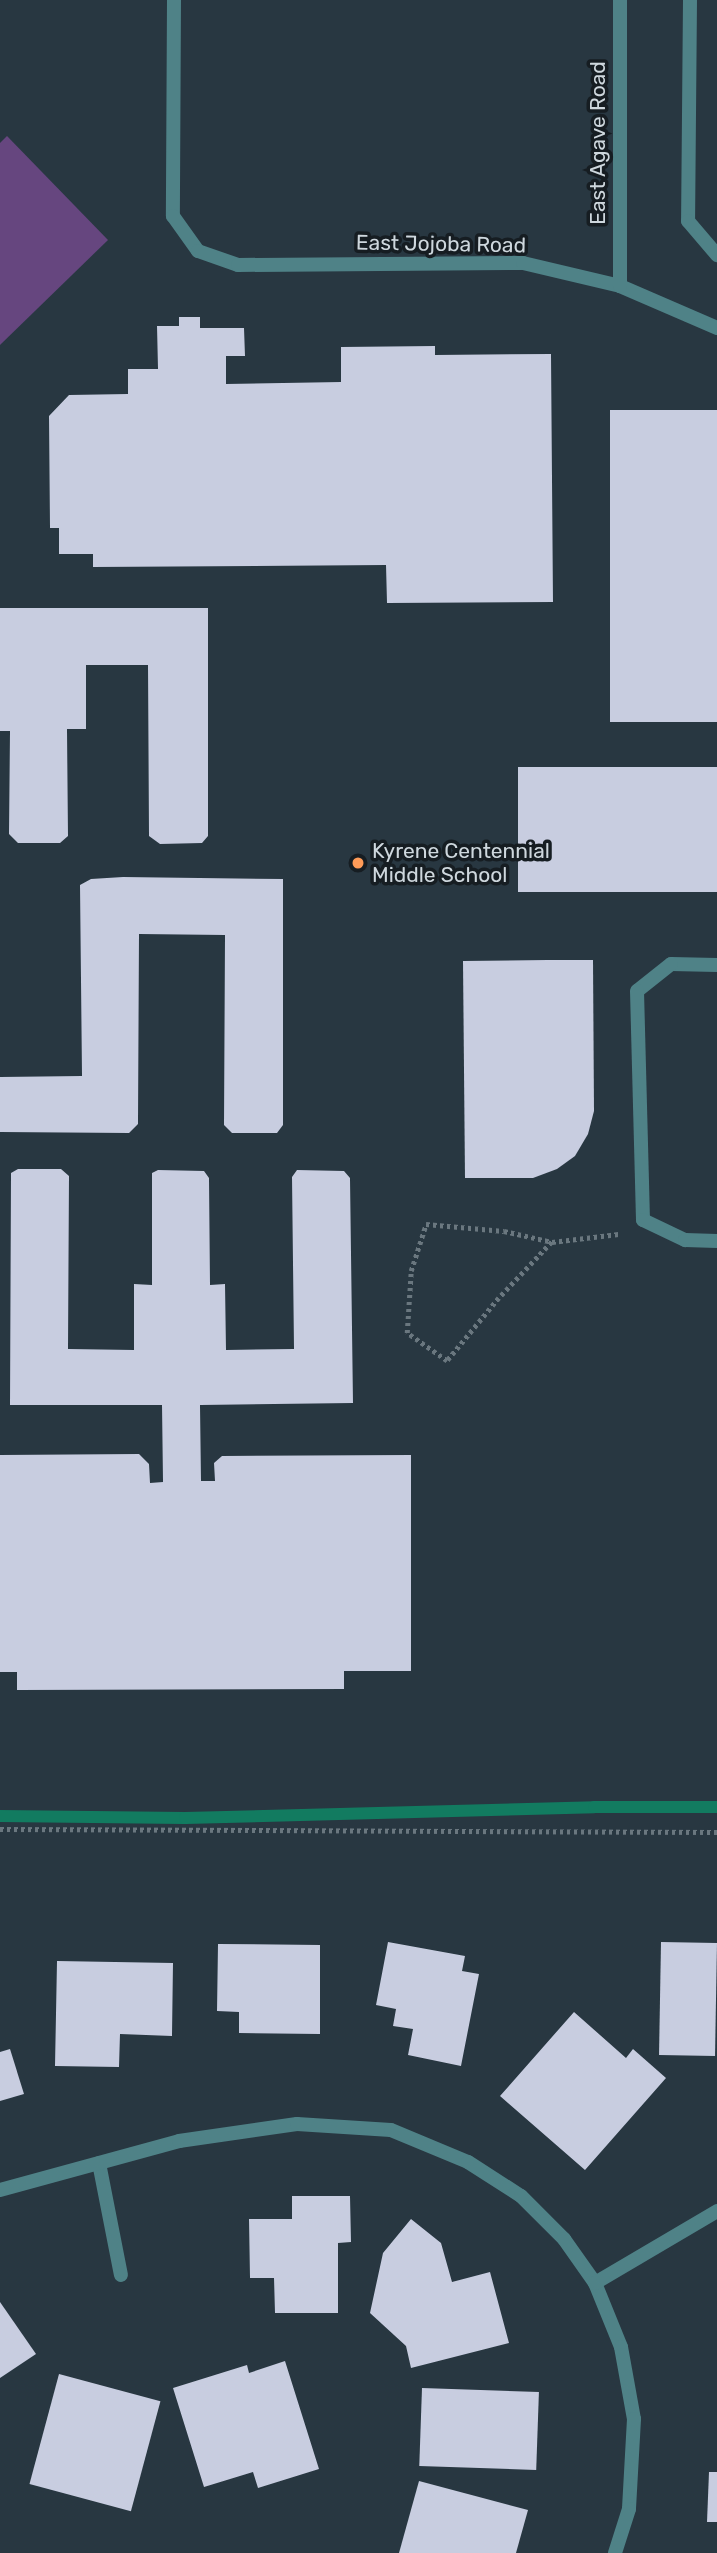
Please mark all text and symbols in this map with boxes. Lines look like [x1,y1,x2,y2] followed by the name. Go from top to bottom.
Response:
[585,61,611,225] street label: East Agave Road
[356,230,526,258] street label: East Jojoba Road
[372,838,550,888] place label: Kyrene Centennial Middle School
[350,855,366,871] marker: Kyrene Centennial Middle School

